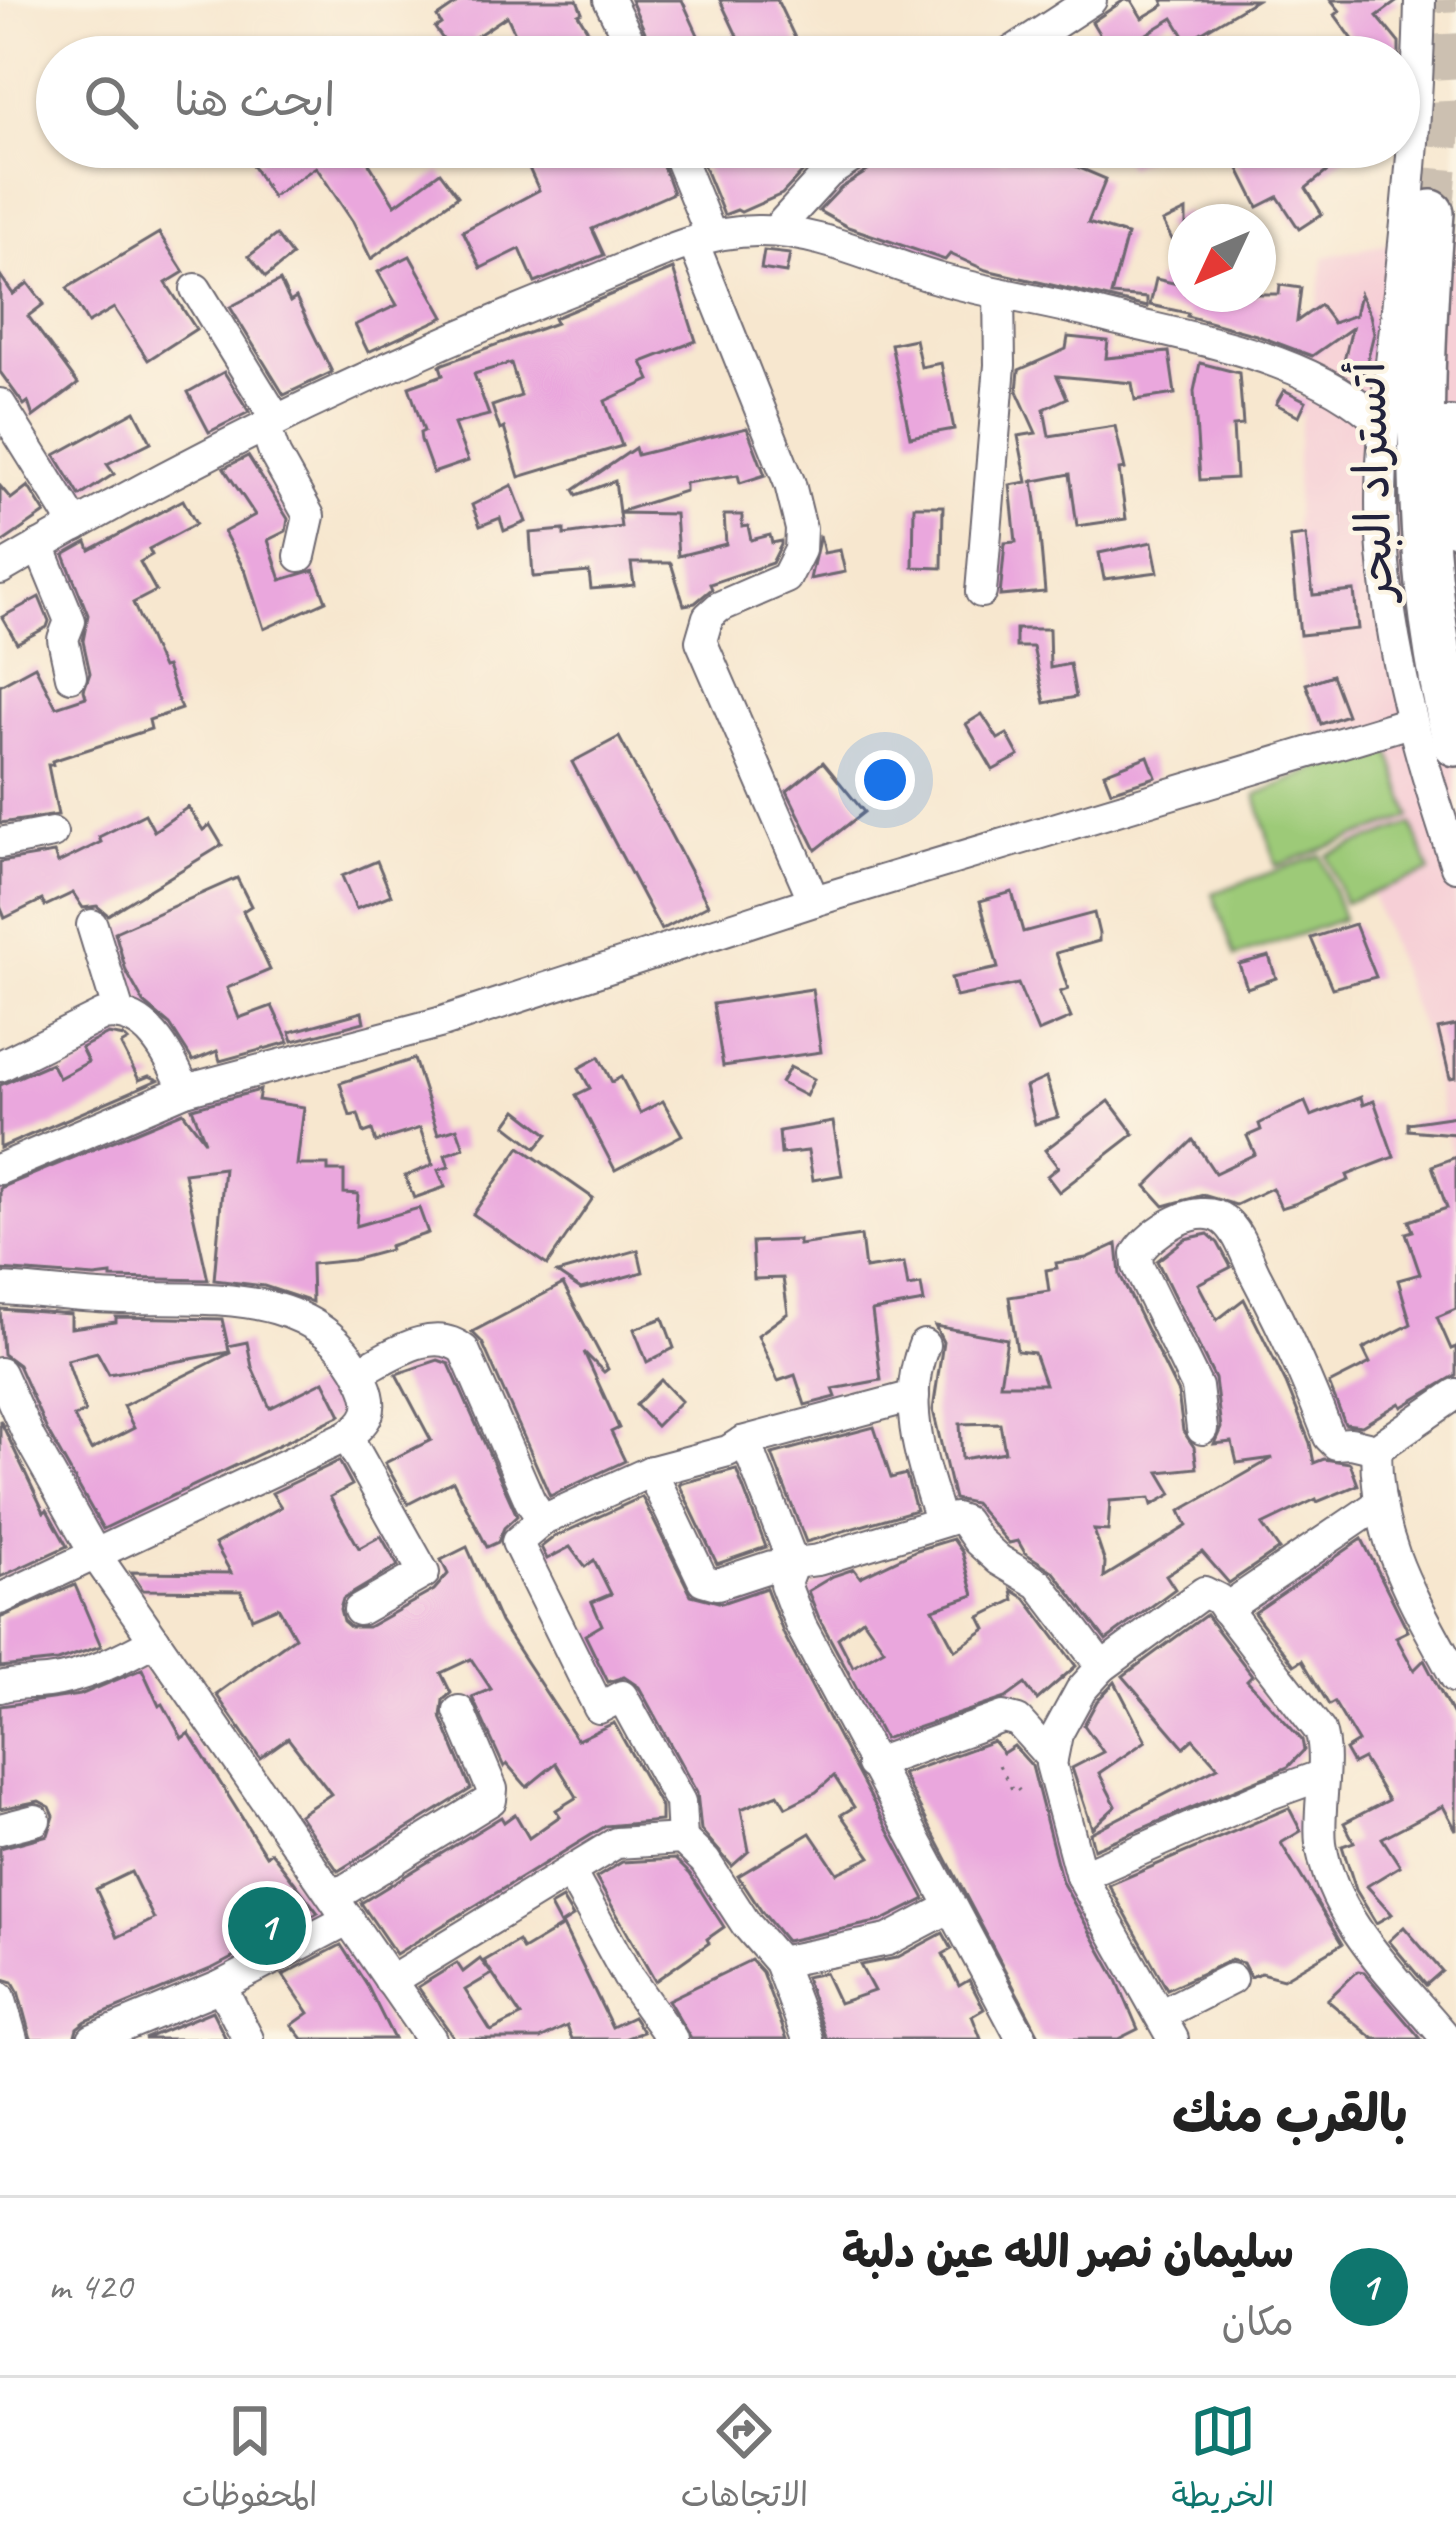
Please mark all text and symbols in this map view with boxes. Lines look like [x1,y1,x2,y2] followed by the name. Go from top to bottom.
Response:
[36,36,1420,168] search box
[78,69,144,135] icon: search
[174,72,335,129] text: ابحث هنا
[1168,204,1276,312] north arrow
[1338,360,1406,606] street label: أتستراد البحر
[855,750,915,810] your location
[228,1881,306,1971] pin: 1
[1172,2082,1408,2146] text: بالقرب منك
[842,2224,1294,2281] text: سليمان نصر الله عين دلبة
[48,2262,132,2311] text: 420 m
[1360,2262,1378,2311] text: 1
[1222,2298,1294,2347] text: مكان
[182,2398,318,2524] tab: المحفوظات
[681,2398,808,2524] tab: الاتجاهات
[1171,2398,1274,2524] tab: الخريطة

